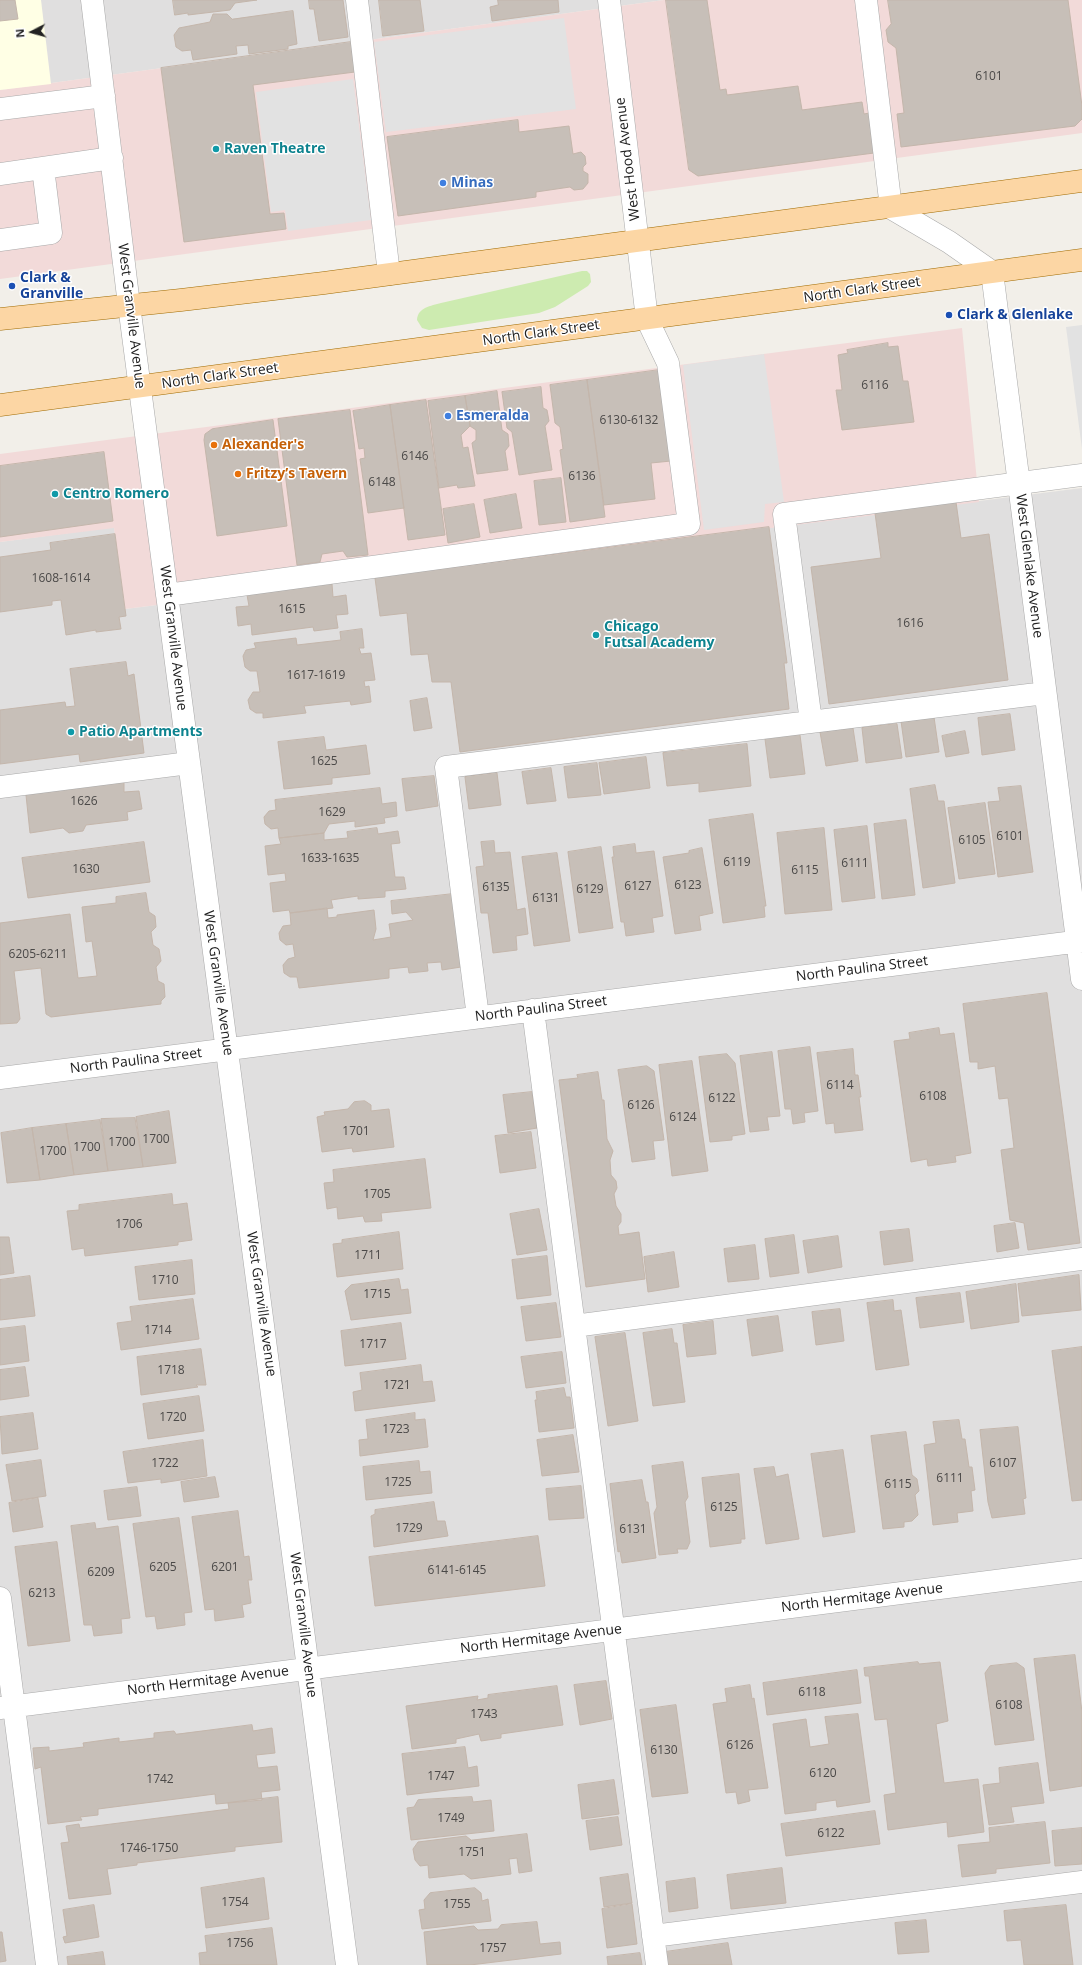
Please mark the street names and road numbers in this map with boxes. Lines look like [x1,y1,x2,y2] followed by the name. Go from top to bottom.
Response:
[612,96,644,222] street label: West Hood Avenue
[114,242,148,390] street label: West Granville Avenue
[802,273,922,307] street label: North Clark Street
[481,316,601,350] street label: North Clark Street
[160,359,280,393] street label: North Clark Street
[1012,493,1046,639] street label: West Glenlake Avenue
[156,564,190,712] street label: West Granville Avenue
[200,909,236,1057] street label: West Granville Avenue
[795,953,929,985] street label: North Paulina Street
[474,993,608,1025] street label: North Paulina Street
[69,1045,203,1077] street label: North Paulina Street
[243,1230,279,1378] street label: West Granville Avenue
[286,1551,320,1699] street label: West Granville Avenue
[780,1580,944,1616] street label: North Hermitage Avenue
[459,1621,623,1657] street label: North Hermitage Avenue
[126,1663,290,1699] street label: North Hermitage Avenue

